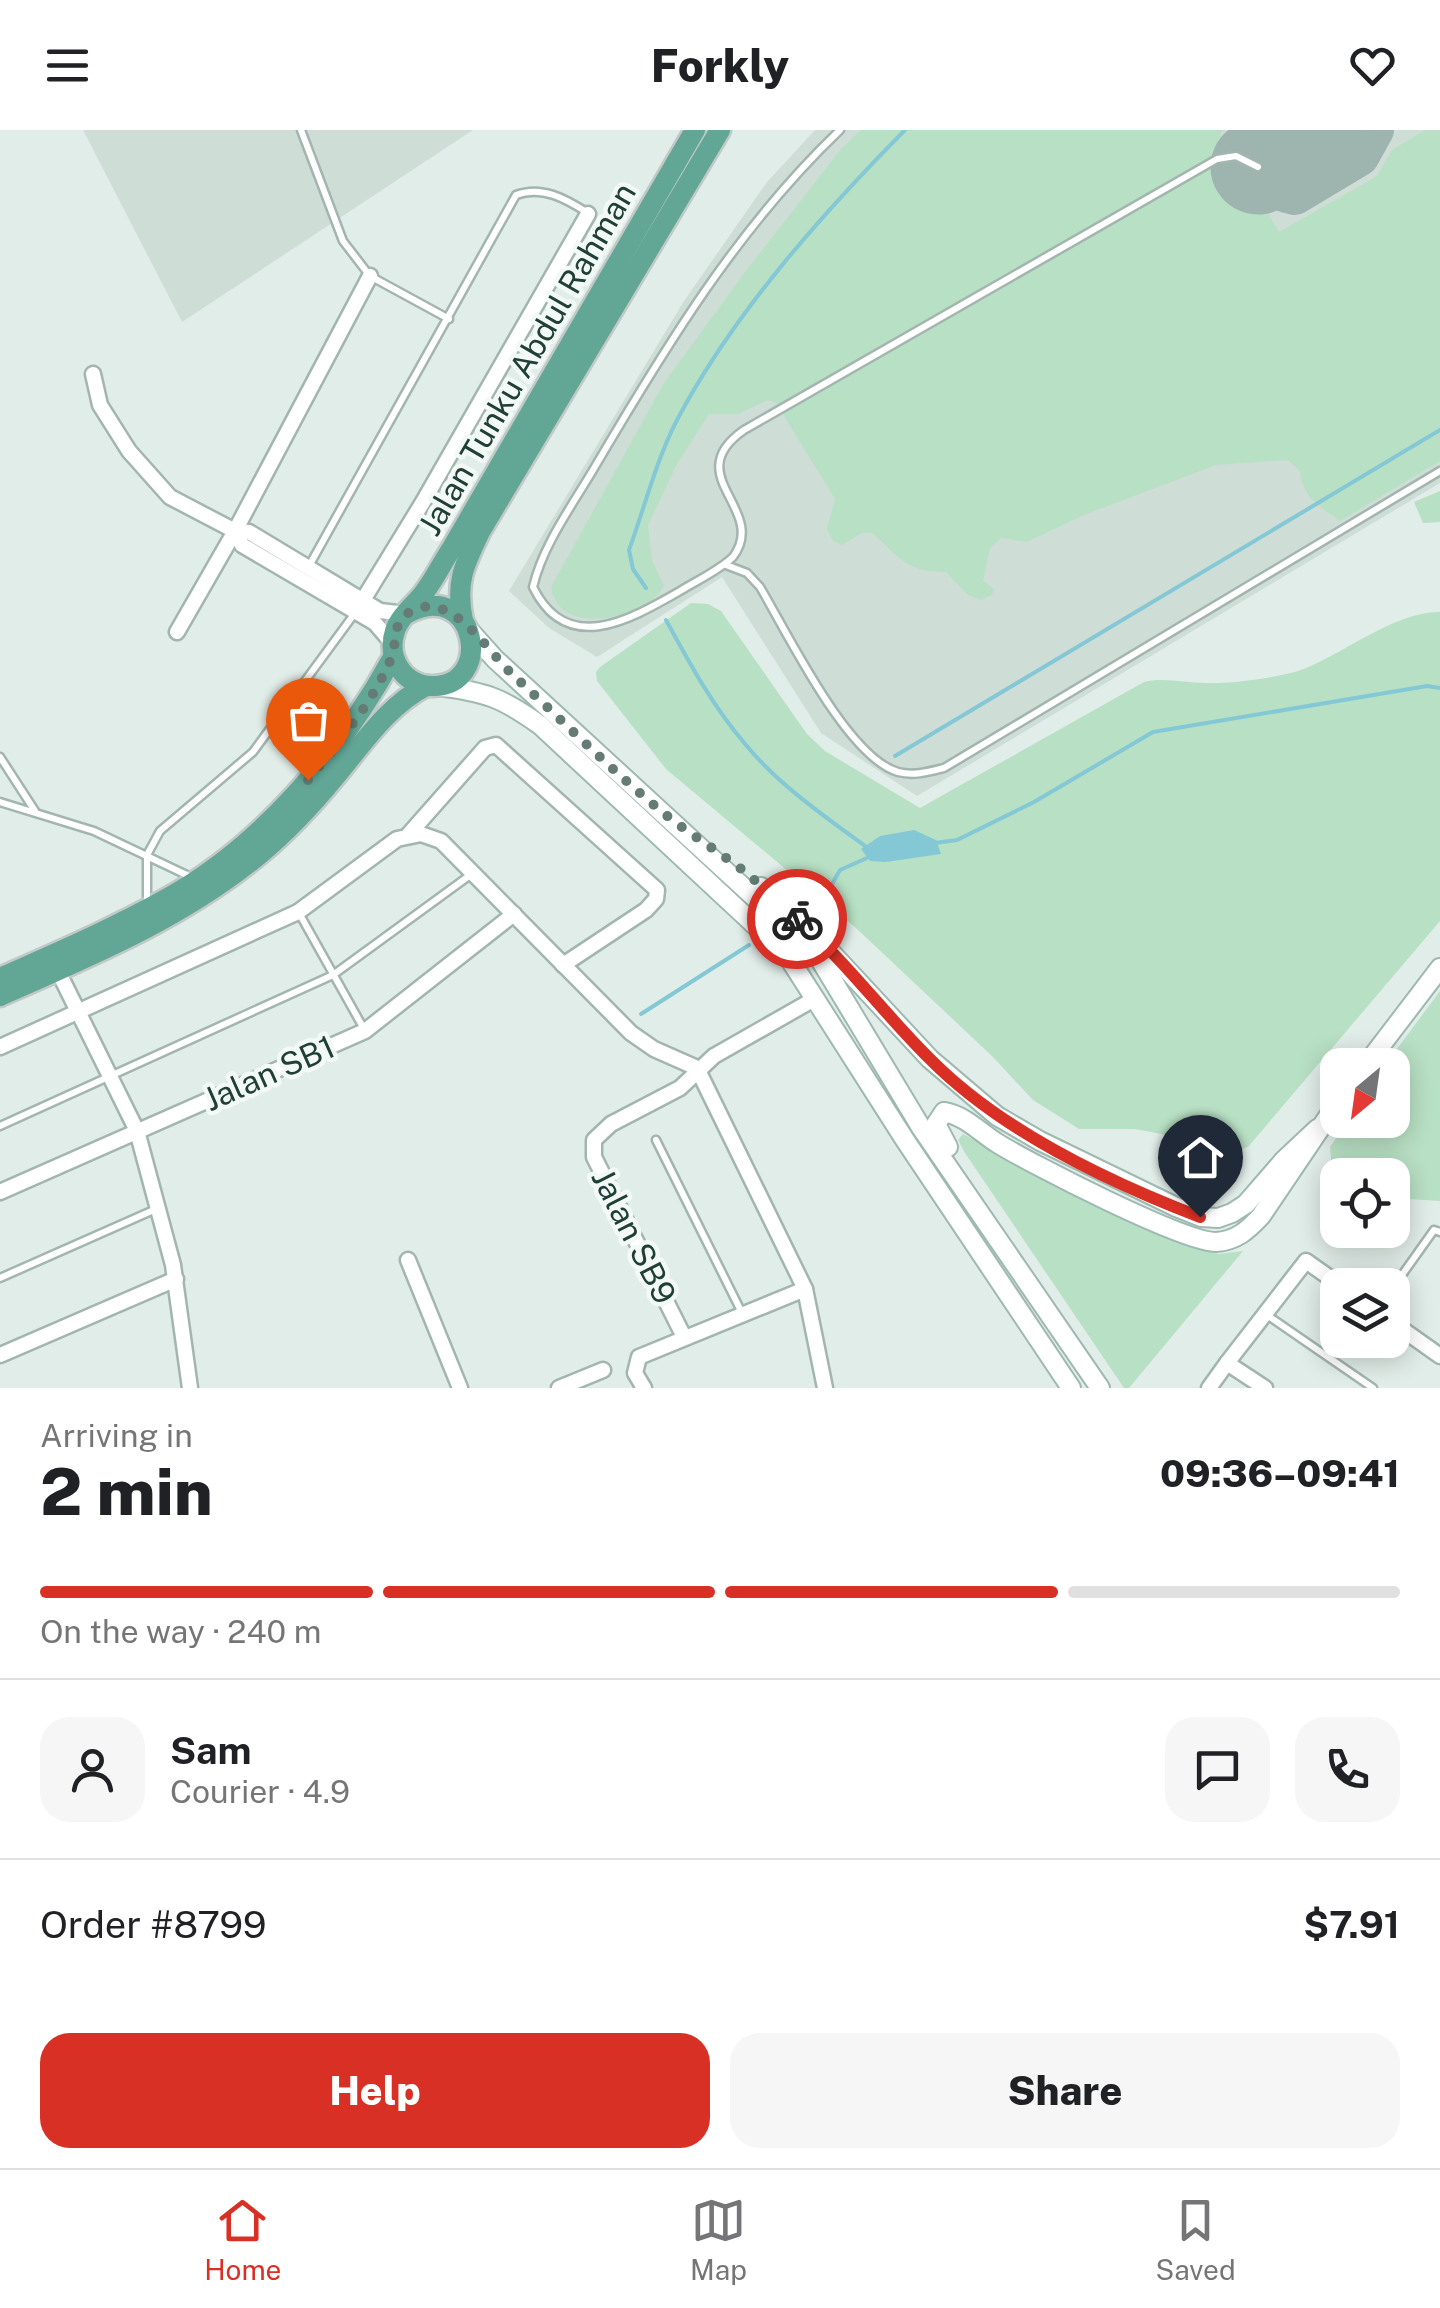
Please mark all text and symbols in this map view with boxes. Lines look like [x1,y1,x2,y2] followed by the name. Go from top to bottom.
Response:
[40,38,95,93] icon: menu
[1345,38,1400,93] icon: heart
[651,39,789,92] text: Forkly
[411,176,643,542] street label: Jalan Tunku Abdul Rahman
[266,678,351,781] pin
[281,693,336,748] icon: bag
[747,869,847,969] courier
[770,892,825,947] icon: bike
[198,1028,340,1118] street label: Jalan SB1
[1320,1048,1410,1138] north arrow
[1320,1048,1410,1358] map controls
[1158,1115,1243,1218] pin
[1173,1130,1228,1185] icon: home
[1320,1158,1410,1248] button: locate
[584,1162,684,1310] street label: Jalan SB9
[1320,1268,1410,1358] button: layers
[40,1417,193,1454] text: Arriving in
[1160,1451,1400,1496] text: 09:36–09:41
[40,1453,213,1530] text: 2 min
[40,1613,322,1650] text: On the way · 240 m
[40,1717,145,1822] button: person
[1165,1717,1270,1822] button: chat
[1295,1717,1400,1822] button: phone
[170,1728,252,1773] text: Sam
[170,1773,350,1810] text: Courier · 4.9
[40,1902,267,1947] text: Order #8799
[1303,1902,1400,1947] text: $7.91
[40,2033,710,2148] button: Help
[730,2033,1400,2148] button: Share
[204,2193,281,2286] tab: Home
[690,2193,747,2286] tab: Map
[1156,2193,1236,2286] tab: Saved

